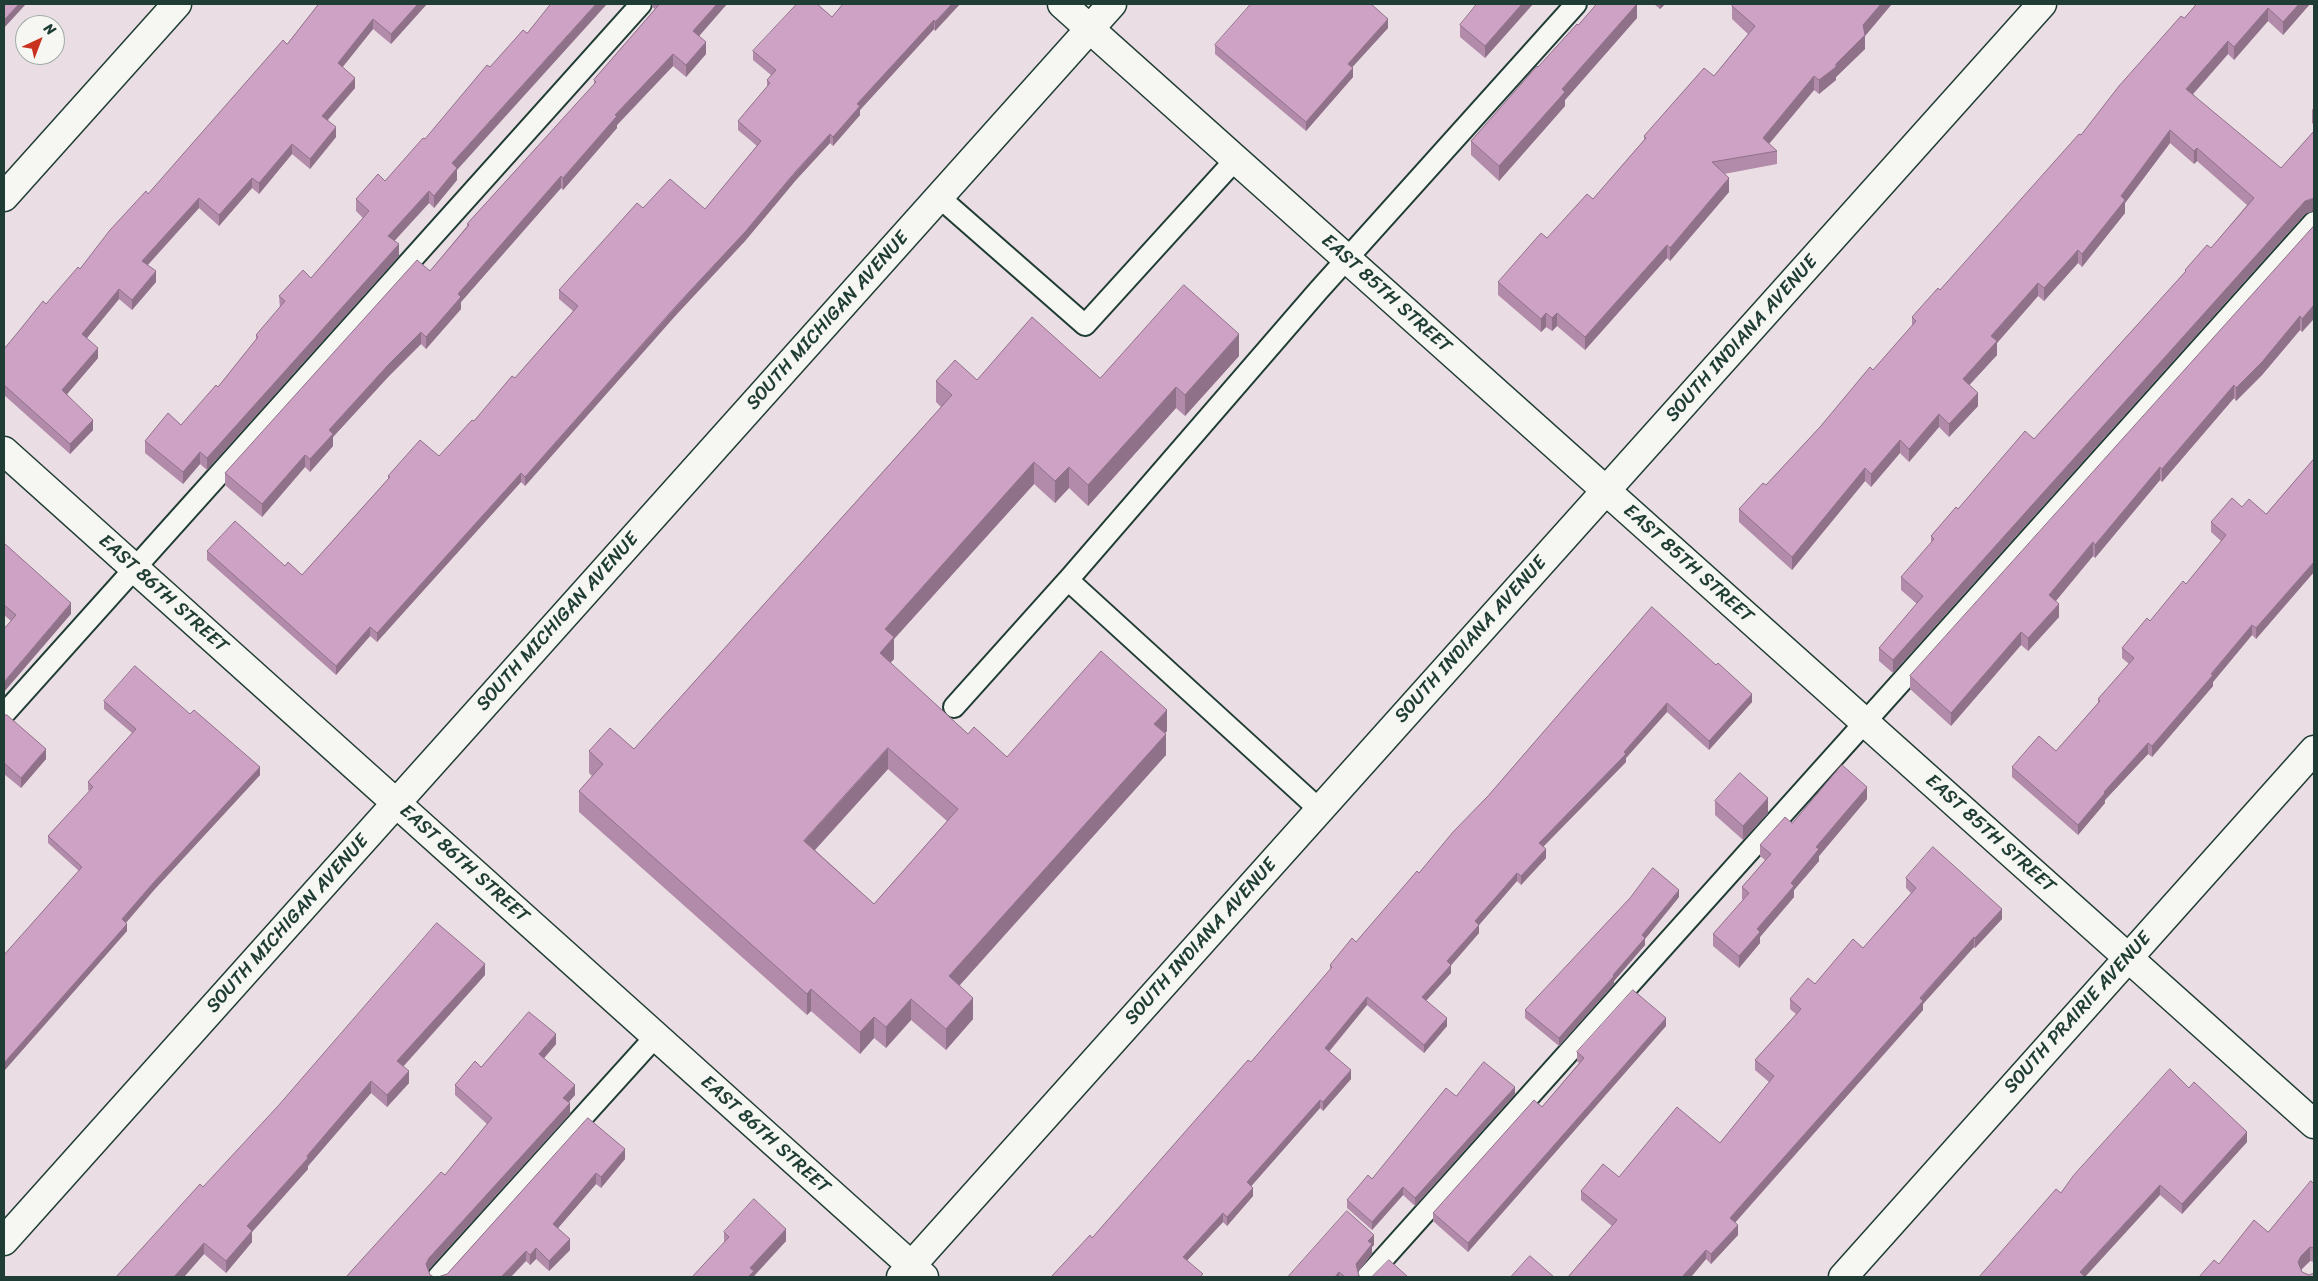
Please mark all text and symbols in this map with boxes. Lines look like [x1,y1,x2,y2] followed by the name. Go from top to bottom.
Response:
[15,15,65,65] north arrow
[38,17,62,42] text: N
[742,227,914,415] street label: SOUTH MICHIGAN AVENUE
[1316,230,1456,358] street label: EAST 85TH STREET
[1661,251,1823,427] street label: SOUTH INDIANA AVENUE
[1618,500,1758,628] street label: EAST 85TH STREET
[472,528,644,716] street label: SOUTH MICHIGAN AVENUE
[94,530,232,658] street label: EAST 86TH STREET
[1390,552,1552,728] street label: SOUTH INDIANA AVENUE
[1920,770,2060,898] street label: EAST 85TH STREET
[395,800,533,928] street label: EAST 86TH STREET
[202,830,374,1018] street label: SOUTH MICHIGAN AVENUE
[1120,854,1282,1030] street label: SOUTH INDIANA AVENUE
[1999,928,2157,1098] street label: SOUTH PRAIRIE AVENUE
[696,1071,834,1199] street label: EAST 86TH STREET

